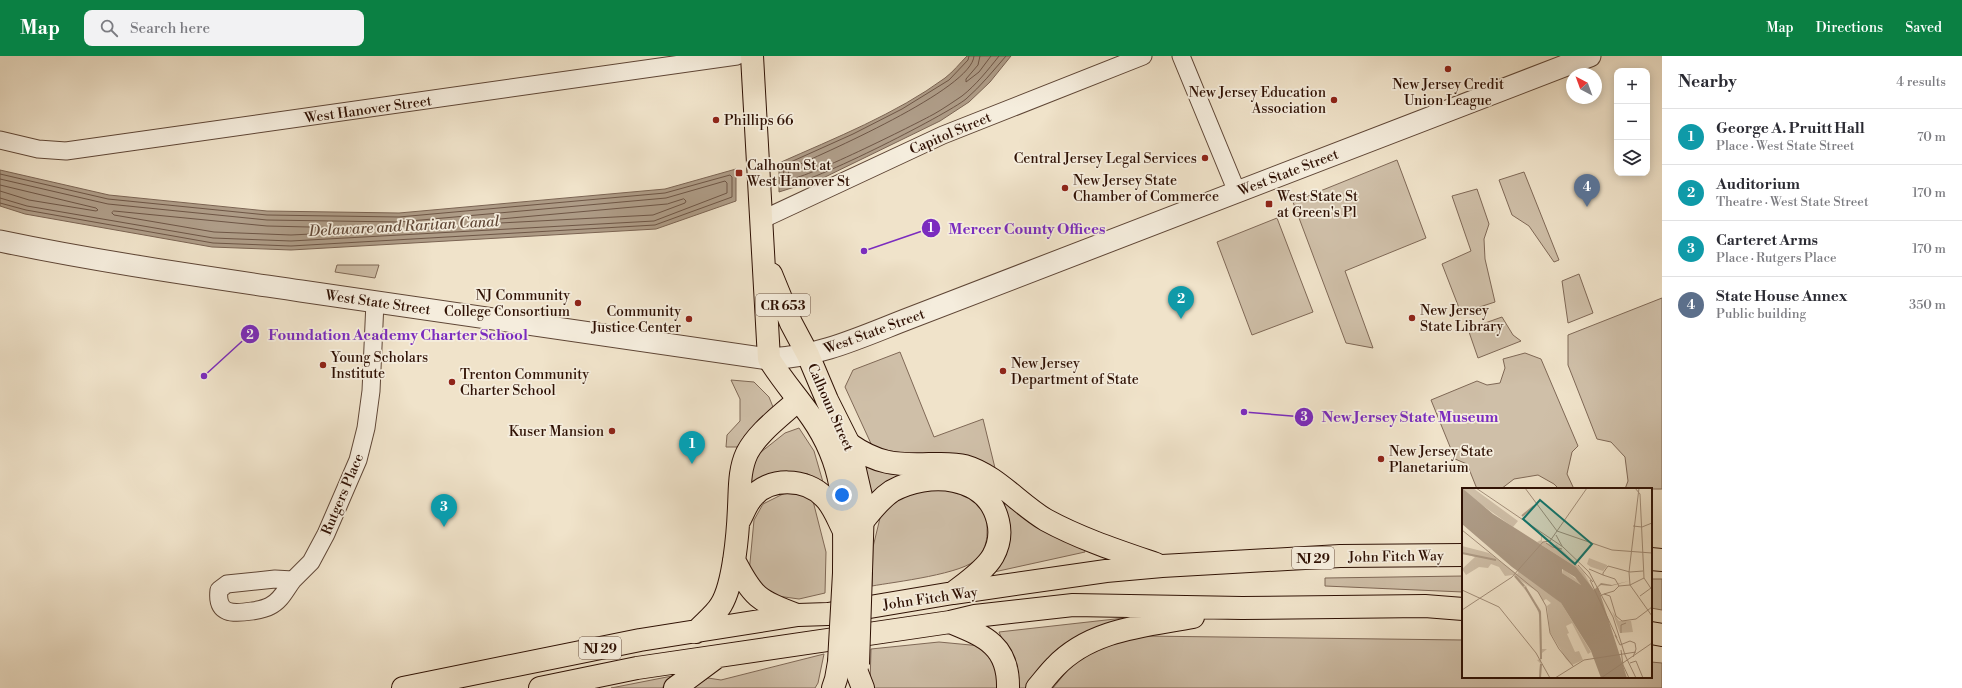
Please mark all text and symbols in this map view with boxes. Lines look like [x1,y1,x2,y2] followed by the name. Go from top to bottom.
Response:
[84,10,364,46] search box
[20,16,60,40] text: Map
[98,17,120,39] icon: search
[130,19,210,38] text: Search here
[1766,19,1794,37] text: Map
[1816,19,1883,37] text: Directions
[1905,19,1942,37] text: Saved
[1443,64,1453,74] marker: New Jersey Credit Union League
[1566,68,1602,104] north arrow
[1614,68,1650,176] map controls
[1614,68,1650,104] button: +
[1678,71,1737,93] text: Nearby
[1896,74,1946,90] text: 4 results
[1392,76,1504,110] place label: New Jersey Credit Union League
[1189,84,1327,118] place label: New Jersey Education Association
[303,92,433,128] street label: West Hanover Street
[1329,95,1339,105] marker: New Jersey Education Association
[1614,104,1650,140] button: −
[907,109,994,159] street label: Capitol Street
[724,112,794,130] place label: Phillips 66
[711,115,721,125] marker: Phillips 66
[1716,119,1865,138] text: George A. Pruitt Hall
[1688,129,1694,145] text: 1
[1917,129,1946,145] text: 70 m
[1716,138,1854,154] text: Place · West State Street
[1614,140,1650,176] button: layers
[1235,146,1341,201] street label: West State Street
[1014,150,1197,168] place label: Central Jersey Legal Services
[1200,153,1210,163] marker: Central Jersey Legal Services
[746,157,850,191] place label: Calhoun St at West Hanover St
[734,168,744,178] marker: Calhoun St at West Hanover St
[1073,172,1219,206] place label: New Jersey State Chamber of Commerce
[1574,174,1600,207] pin: 4
[1716,175,1800,194] text: Auditorium
[1060,183,1070,193] marker: New Jersey State Chamber of Commerce
[1687,185,1695,201] text: 2
[1912,185,1946,201] text: 170 m
[1276,188,1358,222] place label: West State St at Green's Pl
[1716,194,1869,210] text: Theatre · West State Street
[1264,199,1274,209] marker: West State St at Green's Pl
[307,212,500,241] water label: Delaware and Raritan Canal
[921,215,1114,242] callout: Mercer County Offices
[949,220,1105,239] text: Mercer County Offices
[928,221,934,236] text: 1
[1716,231,1818,250] text: Carteret Arms
[1687,241,1695,257] text: 3
[1912,241,1946,257] text: 170 m
[1716,250,1837,266] text: Place · Rutgers Place
[1168,286,1194,319] pin: 2
[323,287,432,319] street label: West State Street
[444,287,570,321] place label: NJ Community College Consortium
[1716,287,1848,306] text: State House Annex
[756,294,810,316] road number: CR 653
[1687,297,1695,313] text: 4
[1909,297,1946,313] text: 350 m
[573,298,583,308] marker: NJ Community College Consortium
[1420,302,1504,336] place label: New Jersey State Library
[590,303,681,337] place label: Community Justice Center
[820,305,927,359] street label: West State Street
[1716,306,1806,322] text: Public building
[1407,313,1417,323] marker: New Jersey State Library
[684,314,694,324] marker: Community Justice Center
[240,321,535,348] callout: Foundation Academy Charter School
[268,326,528,345] text: Foundation Academy Charter School
[246,328,254,343] text: 2
[330,349,428,383] place label: Young Scholars Institute
[1011,355,1139,389] place label: New Jersey Department of State
[318,360,328,370] marker: Young Scholars Institute
[803,361,858,454] street label: Calhoun Street
[460,366,589,400] place label: Trenton Community Charter School
[998,366,1008,376] marker: New Jersey Department of State
[447,377,457,387] marker: Trenton Community Charter School
[1294,404,1507,431] callout: New Jersey State Museum
[1322,408,1499,427] text: New Jersey State Museum
[1300,410,1308,425] text: 3
[509,423,605,441] place label: Kuser Mansion
[607,426,617,436] marker: Kuser Mansion
[679,431,705,464] pin: 1
[1389,443,1493,477] place label: New Jersey State Planetarium
[318,451,368,538] street label: Rutgers Place
[1376,454,1386,464] marker: New Jersey State Planetarium
[832,485,852,505] your location
[1462,488,1652,678] inset map
[431,494,457,527] pin: 3
[1292,547,1334,569] road number: NJ 29
[1347,547,1444,567] street label: John Fitch Way
[881,583,979,615] street label: John Fitch Way
[579,637,621,659] road number: NJ 29

